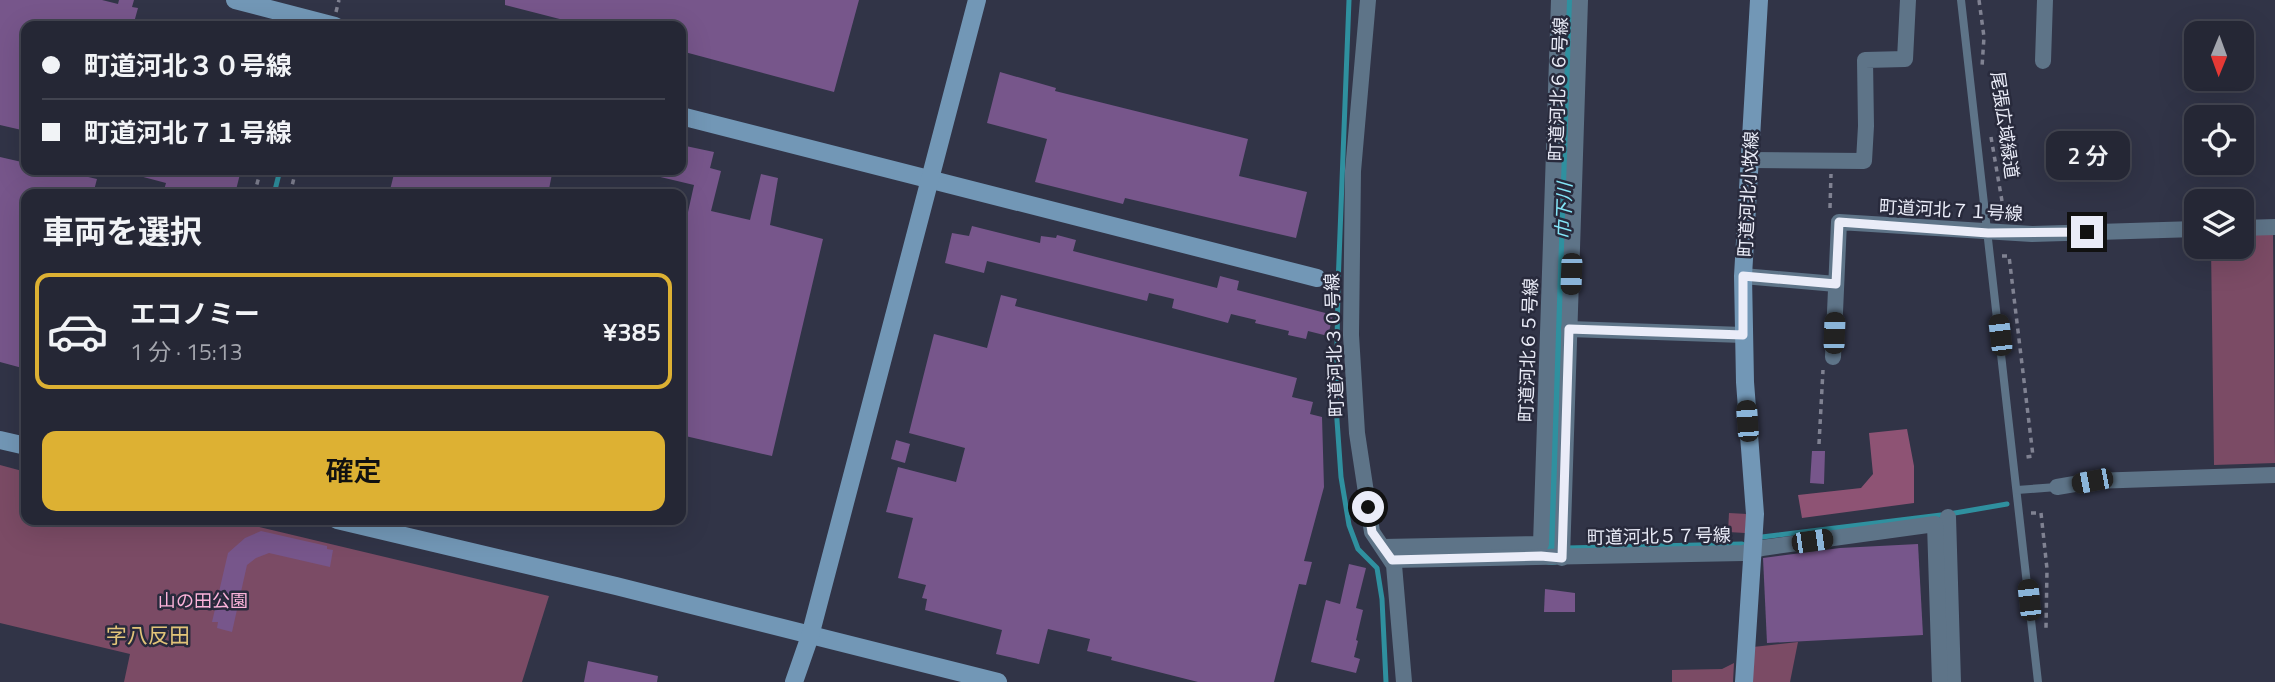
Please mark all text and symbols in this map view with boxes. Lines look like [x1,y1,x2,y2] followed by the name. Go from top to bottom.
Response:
[1542,17,1574,161] street label: 町道河北６６号線
[2184,21,2254,91] north arrow
[2184,21,2254,259] map controls
[84,46,292,85] text: 町道河北３０号線
[1984,70,2026,180] street label: 尾張広域緑道
[2184,105,2254,175] button: locate
[84,113,292,152] text: 町道河北７１号線
[1731,130,1765,258] street label: 町道河北小牧線
[2045,131,2129,180] callout: 2 分
[2068,138,2108,173] text: 2 分
[1548,180,1579,240] water label: 巾下川
[2184,189,2254,259] button: layers
[1878,193,2024,227] street label: 町道河北７１号線
[42,207,202,255] text: 車両を選択
[2071,216,2103,248] route end
[1560,253,1583,295] car
[1318,273,1350,417] street label: 町道河北３０号線
[1512,278,1544,422] street label: 町道河北６５号線
[130,294,260,333] text: エコノミー
[46,300,109,363] icon: car
[603,312,661,351] text: ¥385
[1823,312,1846,354] car
[1988,313,2013,357] car
[130,334,243,369] text: 1 分 · 15:13
[1736,399,1759,443] car
[42,431,665,511] button: 確定
[2070,467,2115,495] car
[1352,491,1384,523] route start
[1587,521,1731,551] street label: 町道河北５７号線
[1790,528,1835,554] car
[2017,578,2042,622] car
[158,587,248,614] park label: 山の田公園
[106,619,190,651] district label: 字八反田

